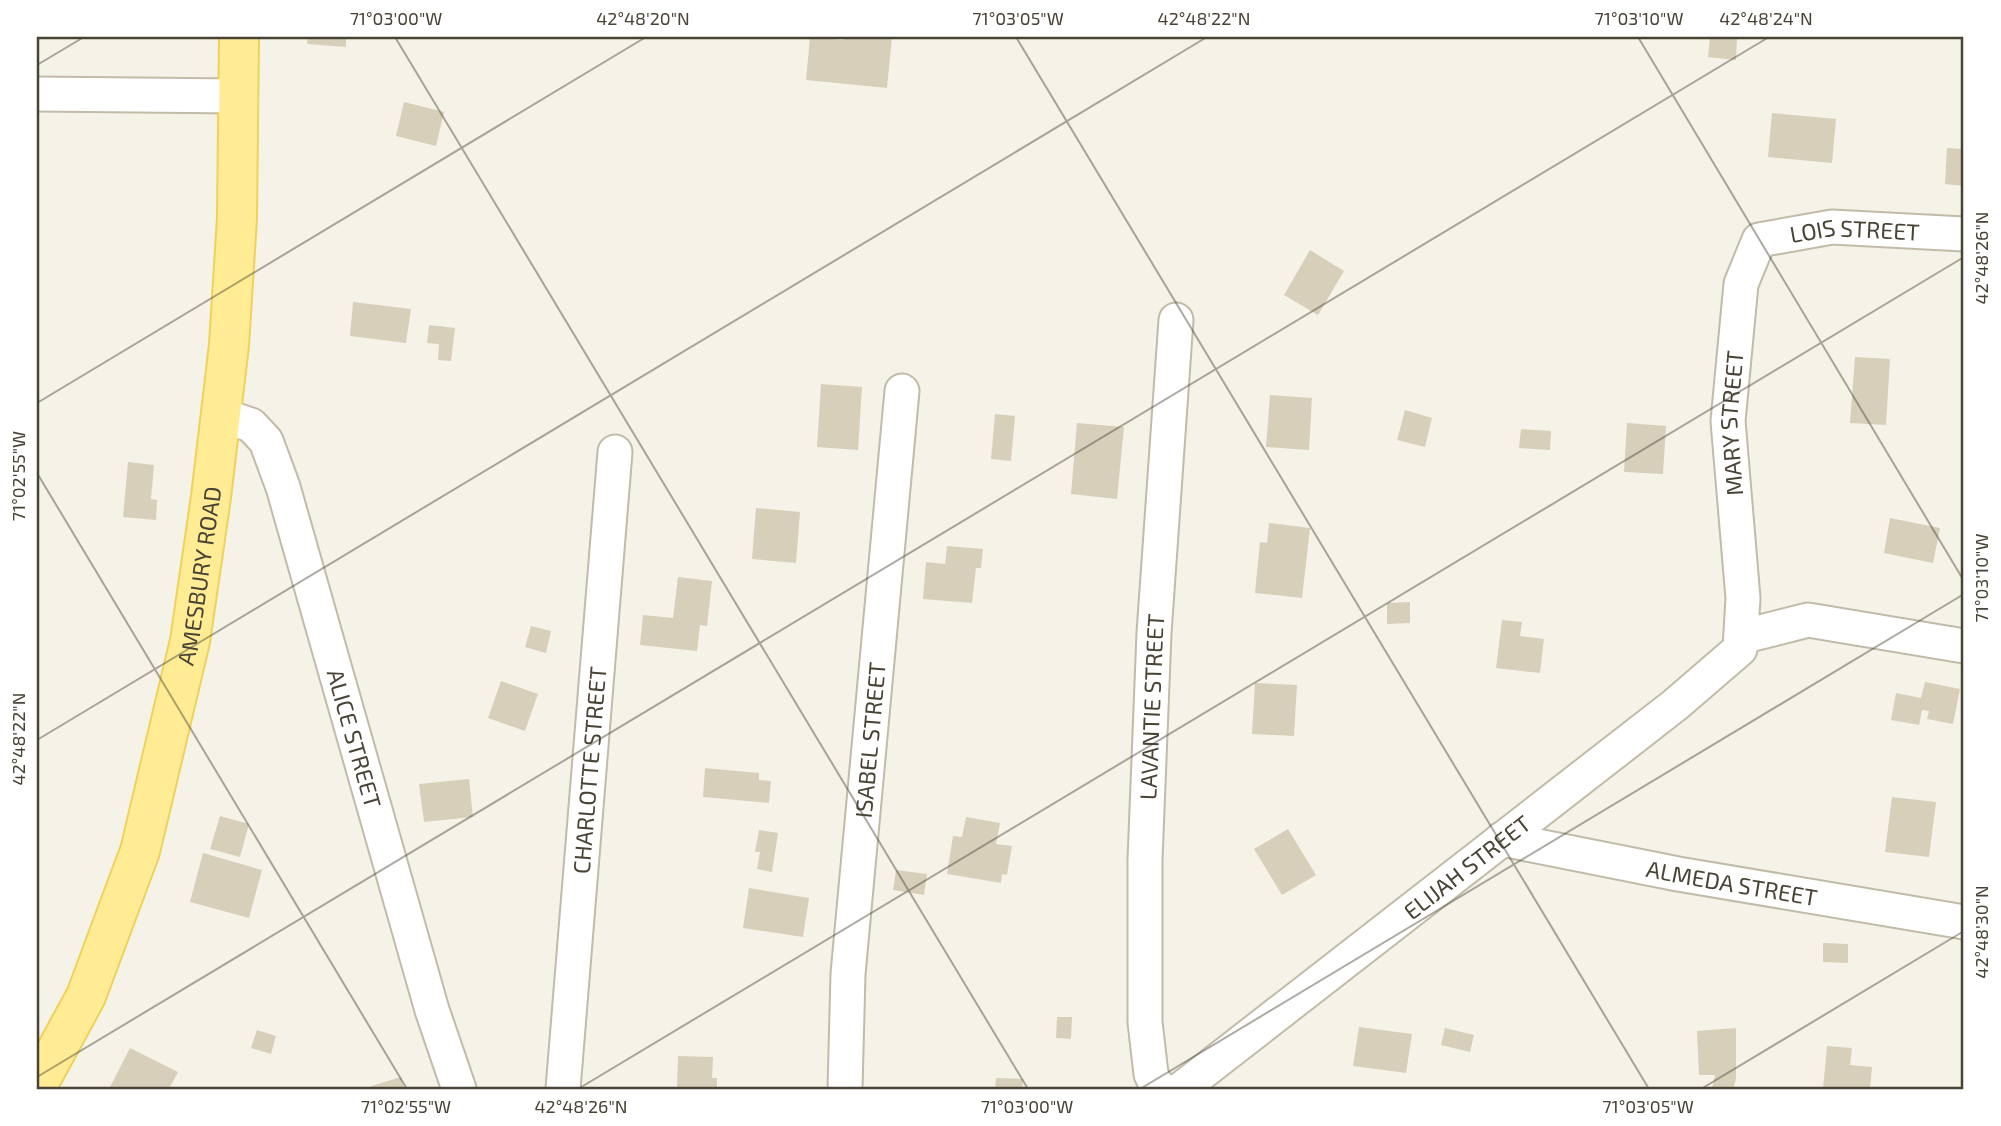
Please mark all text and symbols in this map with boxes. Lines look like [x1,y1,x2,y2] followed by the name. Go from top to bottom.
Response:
[350,7,442,29] text: 71°03'00"W
[596,7,690,29] text: 42°48'20"N
[972,7,1064,29] text: 71°03'05"W
[1158,7,1250,29] text: 42°48'22"N
[1595,7,1683,29] text: 71°03'10"W
[1719,7,1813,29] text: 42°48'24"N
[1970,212,1992,304] text: 42°48'26"N
[1787,213,1920,248] street label: LOIS STREET
[1714,349,1749,497] street label: MARY STREET
[7,431,29,521] text: 71°02'55"W
[171,485,226,668] street label: AMESBURY ROAD
[1970,534,1992,622] text: 71°03'10"W
[1133,613,1169,800] street label: LAVANTIE STREET
[849,661,891,819] street label: ISABEL STREET
[567,665,611,875] street label: CHARLOTTE STREET
[322,666,388,811] street label: ALICE STREET
[7,693,29,785] text: 42°48'22"N
[1398,809,1536,925] street label: ELIJAH STREET
[1644,854,1819,911] street label: ALMEDA STREET
[1970,885,1992,979] text: 42°48'30"N
[361,1095,451,1117] text: 71°02'55"W
[535,1095,627,1117] text: 42°48'26"N
[981,1095,1073,1117] text: 71°03'00"W
[1602,1095,1694,1117] text: 71°03'05"W

